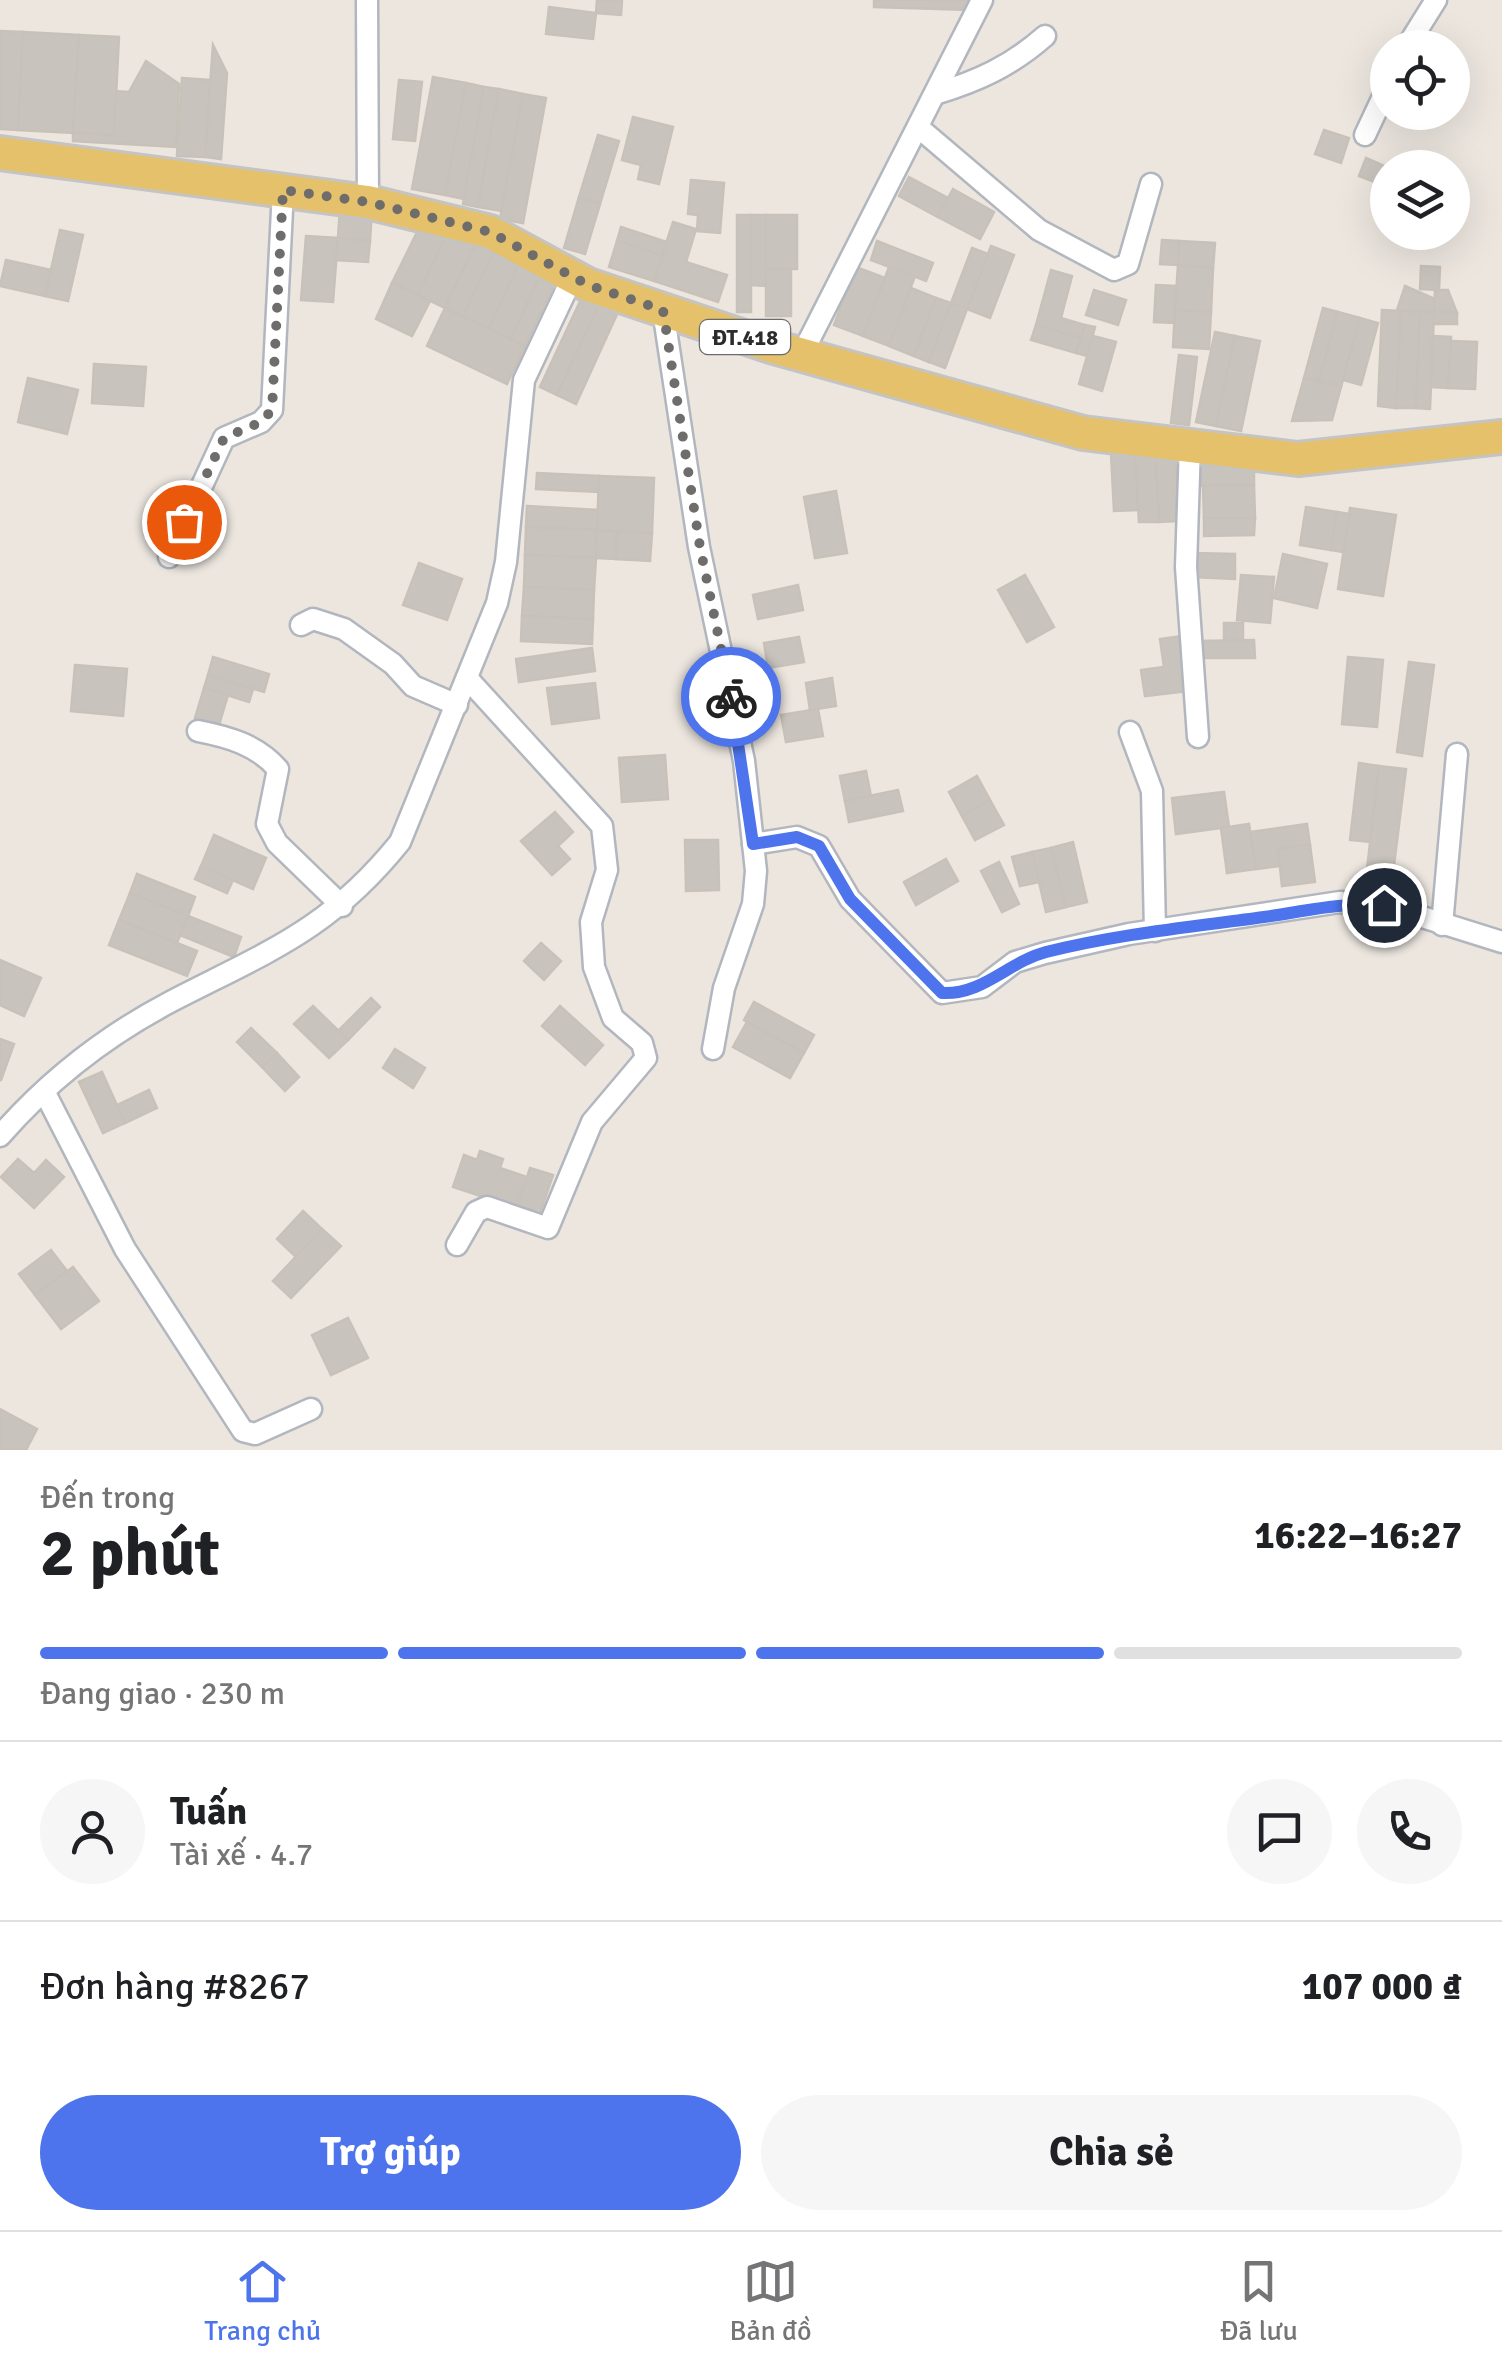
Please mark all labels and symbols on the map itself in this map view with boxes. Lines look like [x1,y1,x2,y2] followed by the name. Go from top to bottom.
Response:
[700,320,790,354] road number: ĐT.418
[142,480,227,565] pin
[681,647,781,747] courier
[1342,863,1427,948] pin

